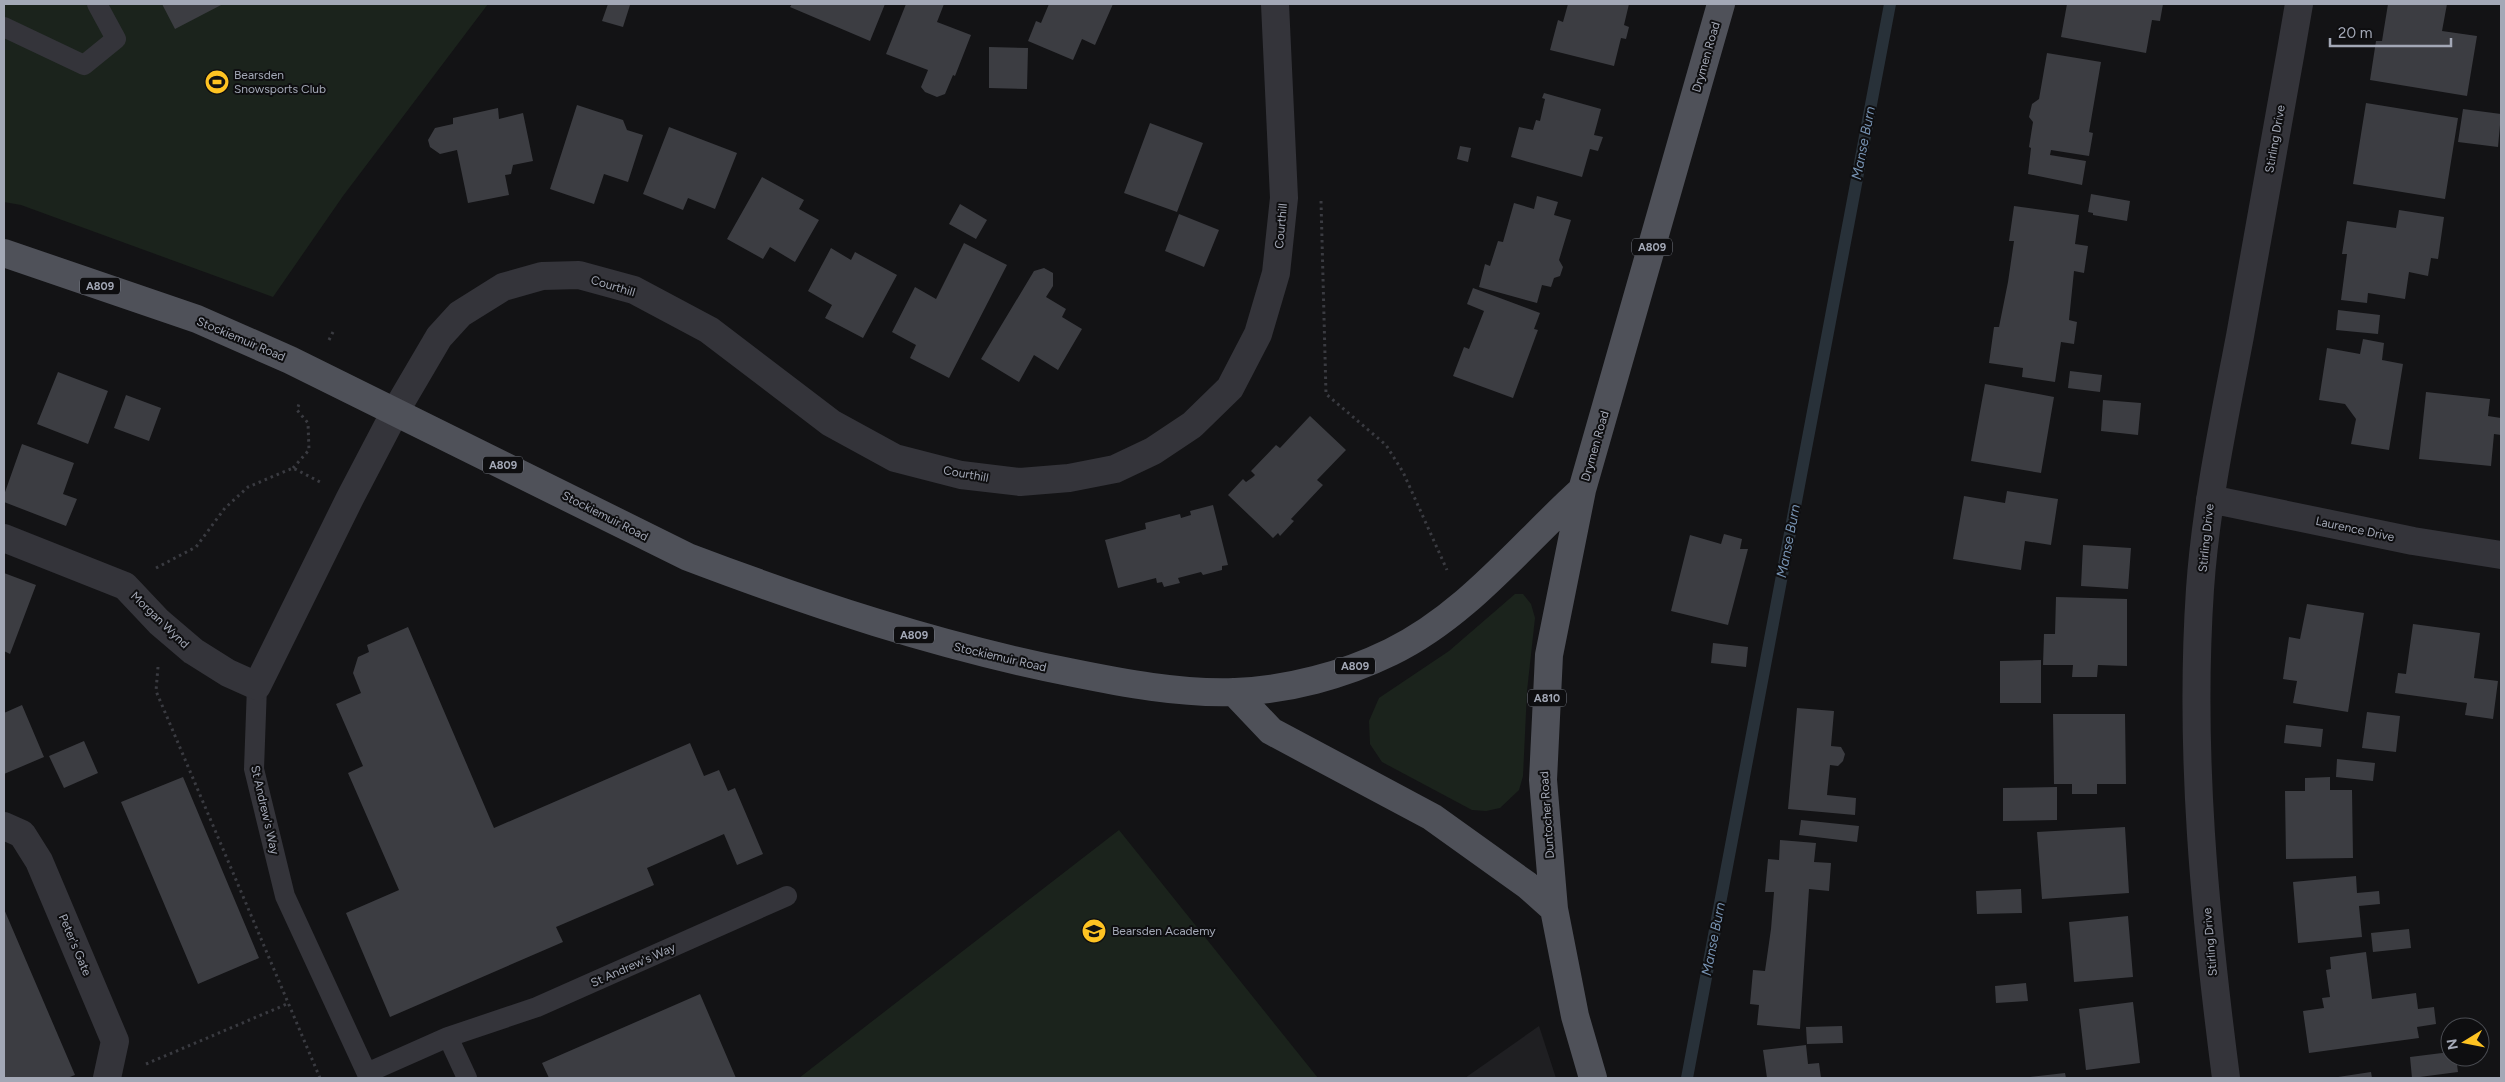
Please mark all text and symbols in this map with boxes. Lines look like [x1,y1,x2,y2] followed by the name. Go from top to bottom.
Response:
[2330,15,2451,47] scale bar
[1689,20,1723,94] street label: Drymen Road
[2338,24,2372,42] text: 20 m
[234,68,326,96] place label: Bearsden Snowsports Club
[204,69,230,95] sports icon: Bearsden Snowsports Club
[2262,104,2288,174] street label: Stirling Drive
[1848,105,1879,181] water label: Manse Burn
[1272,203,1290,249] street label: Courthill
[1632,238,1672,256] road number: A809
[589,273,637,299] street label: Courthill
[80,278,120,294] road number: A809
[195,314,287,364] street label: Stockiemuir Road
[1578,409,1612,483] street label: Drymen Road
[483,456,523,474] road number: A809
[942,463,990,485] street label: Courthill
[560,488,650,544] street label: Stockiemuir Road
[1773,503,1804,579] water label: Manse Burn
[2195,503,2217,573] street label: Stirling Drive
[2314,514,2396,544] street label: Laurence Drive
[128,589,192,651] street label: Morgan Wynd
[894,626,934,644] road number: A809
[952,640,1048,674] street label: Stockiemuir Road
[1335,658,1375,674] road number: A809
[1528,690,1566,706] road number: A810
[248,764,282,857] street label: St Andrew's Way
[1537,771,1557,859] street label: Duntocher Road
[1698,901,1729,977] water label: Manse Burn
[2200,907,2220,977] street label: Stirling Drive
[56,912,94,978] street label: Peter's Gate
[1081,918,1107,944] school or university icon: Bearsden Academy
[1112,924,1216,938] place label: Bearsden Academy
[589,940,678,990] street label: St Andrew's Way
[2440,1017,2490,1067] north arrow
[2443,1037,2462,1051] text: N

